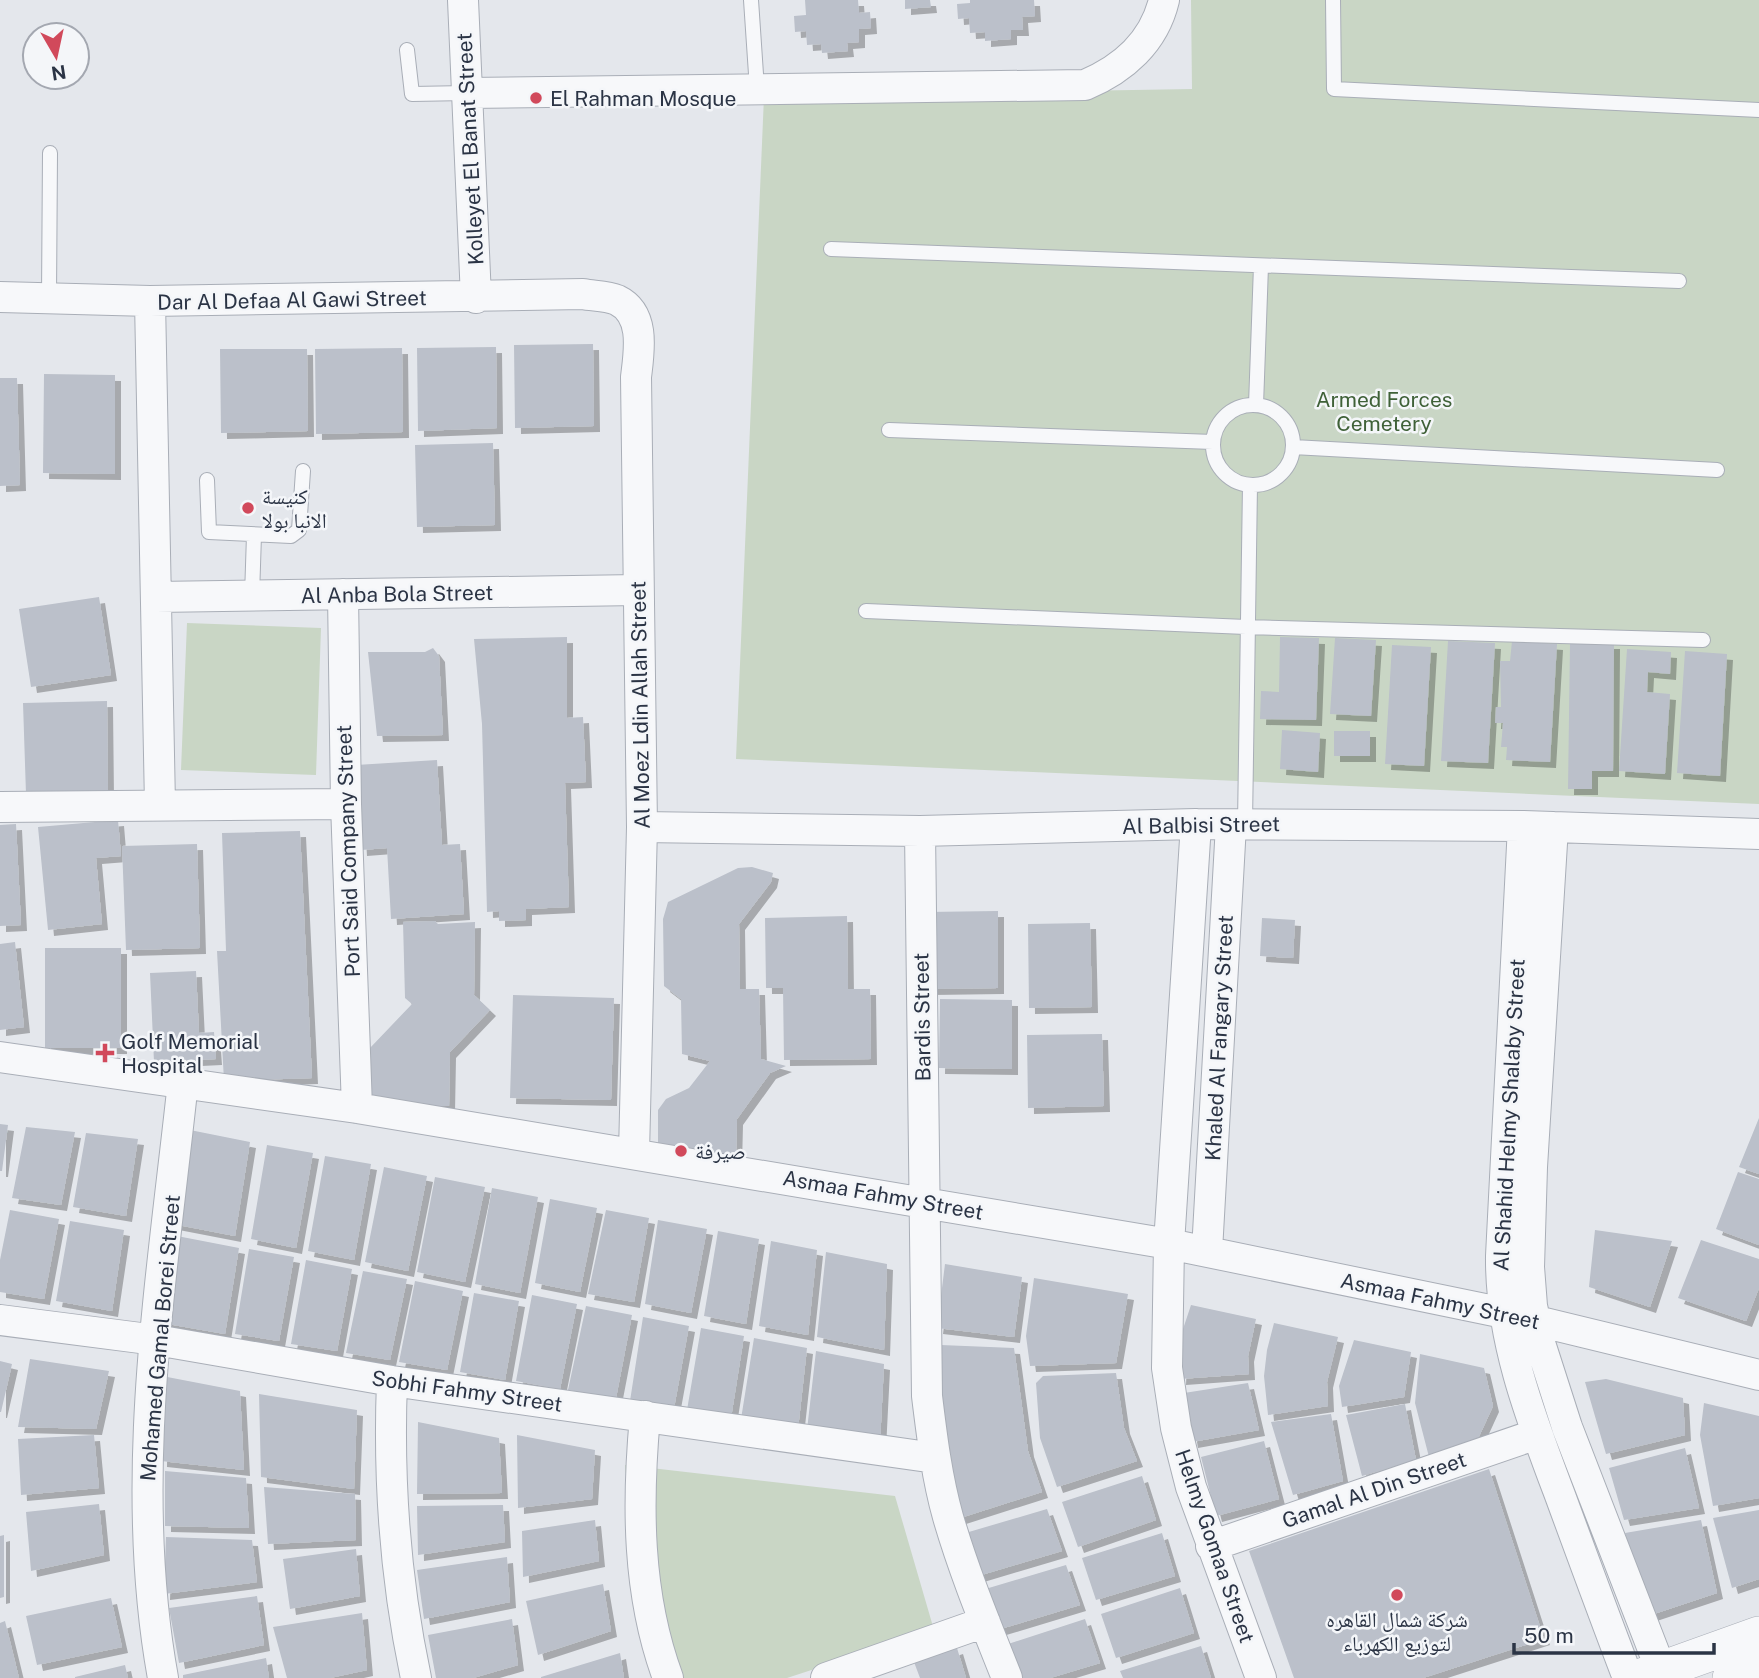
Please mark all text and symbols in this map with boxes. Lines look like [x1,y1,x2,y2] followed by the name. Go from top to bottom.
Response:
[21,21,91,91] north arrow
[451,32,489,266] street label: Kolleyet El Banat Street
[50,61,68,85] text: N
[550,86,736,111] place label: El Rahman Mosque
[528,90,544,106] marker: El Rahman Mosque
[157,285,427,315] street label: Dar Al Defaa Al Gawi Street
[1316,387,1452,436] park label: Armed Forces Cemetery
[262,484,327,533] place label: كنيسة الانبا بولا
[240,500,256,516] marker: كنيسة الانبا بولا
[300,580,494,608] street label: Al Anba Bola Street
[625,581,655,829] street label: Al Moez Ldin Allah Street
[331,724,365,978] street label: Port Said Company Street
[1122,811,1280,839] street label: Al Balbisi Street
[1200,914,1238,1162] street label: Khaled Al Fangary Street
[908,952,936,1082] street label: Bardis Street
[1488,958,1530,1272] street label: Al Shahid Helmy Shalaby Street
[121,1029,259,1078] place label: Golf Memorial Hospital
[95,1043,115,1063] marker: Golf Memorial Hospital
[695,1139,746,1164] place label: صيرفة
[673,1143,689,1159] marker: صيرفة
[781,1165,985,1225] street label: Asmaa Fahmy Street
[135,1194,185,1482] street label: Mohamed Gamal Borei Street
[1338,1268,1542,1334] street label: Asmaa Fahmy Street
[370,1365,564,1417] street label: Sobhi Fahmy Street
[1170,1446,1260,1646] street label: Helmy Gomaa Street
[1279,1447,1469,1533] street label: Gamal Al Din Street
[1389,1587,1405,1603] marker: شركة شمال القاهره لتوزيع الكهرباء
[1326,1607,1468,1657] place label: شركة شمال القاهره لتوزيع الكهرباء
[1514,1612,1714,1656] scale bar
[1524,1623,1574,1648] text: 50 m

